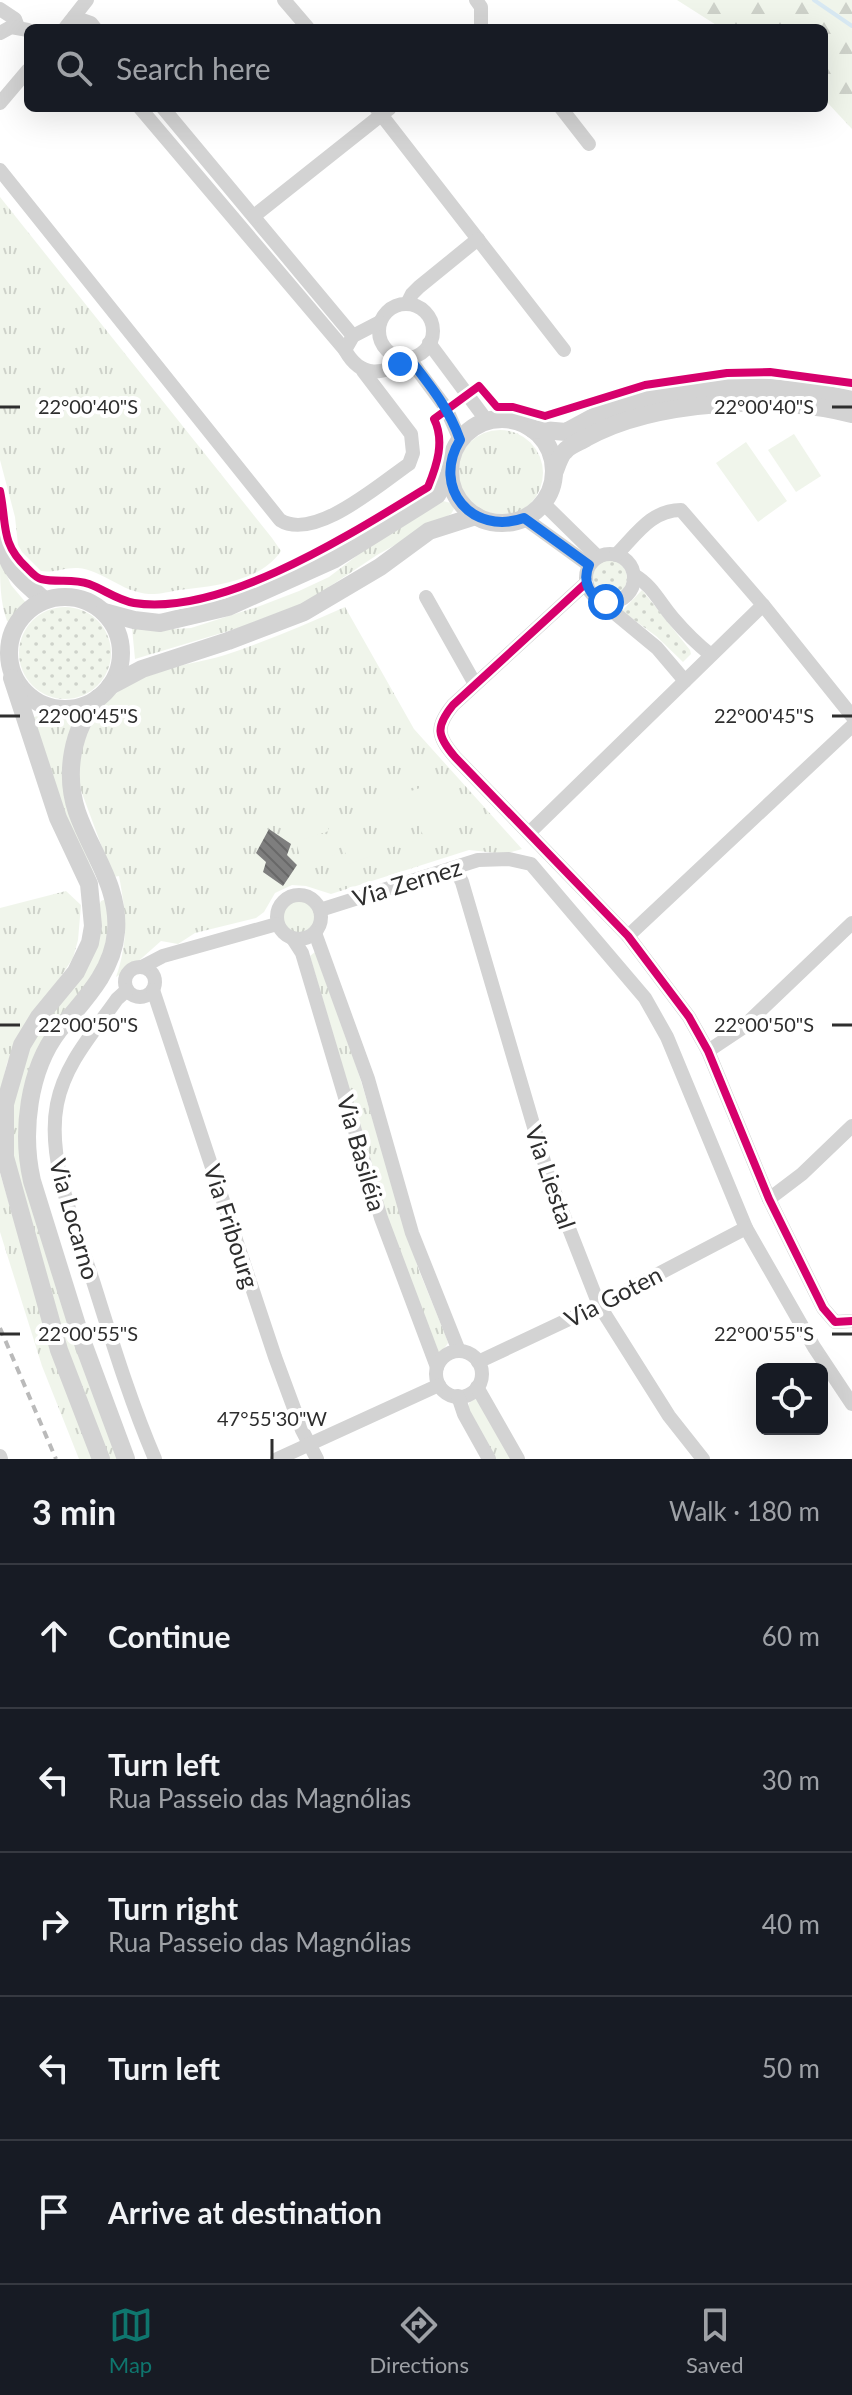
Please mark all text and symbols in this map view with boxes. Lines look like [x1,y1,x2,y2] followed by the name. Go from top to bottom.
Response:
[24,24,828,112] search box
[52,46,96,90] icon: search
[116,50,271,86] text: Search here
[382,346,418,382] route end
[38,394,138,418] text: 22°00'40"S
[714,394,814,418] text: 22°00'40"S
[588,584,624,620] route start
[38,703,138,727] text: 22°00'45"S
[714,703,814,727] text: 22°00'45"S
[349,852,465,912] street label: Via Zernez
[38,1012,138,1036] text: 22°00'50"S
[714,1012,814,1036] text: 22°00'50"S
[332,1092,392,1214] street label: Via Basiléia
[520,1121,582,1233] street label: Via Liestal
[44,1155,106,1283] street label: Via Locarno
[198,1160,266,1292] street label: Via Fribourg
[559,1259,667,1333] street label: Via Goten
[38,1321,138,1345] text: 22°00'55"S
[714,1321,814,1345] text: 22°00'55"S
[756,1363,828,1435] map controls
[756,1363,828,1435] button: locate
[217,1406,327,1430] text: 47°55'30"W
[32,1491,116,1532] text: 3 min
[669,1495,820,1527] text: Walk · 180 m
[32,1614,76,1658] icon: ahead
[108,1618,231,1654] text: Continue
[762,1620,820,1652] text: 60 m
[108,1746,220,1782] text: Turn left
[32,1758,76,1802] icon: left
[762,1764,820,1796] text: 30 m
[108,1782,411,1814] text: Rua Passeio das Magnólias
[108,1890,238,1926] text: Turn right
[32,1902,76,1946] icon: right
[762,1908,820,1940] text: 40 m
[108,1926,411,1958] text: Rua Passeio das Magnólias
[32,2046,76,2090] icon: left
[108,2050,220,2086] text: Turn left
[762,2052,820,2084] text: 50 m
[32,2190,76,2234] icon: arrive
[108,2194,382,2230] text: Arrive at destination
[109,2303,153,2378] tab: Map
[370,2303,469,2378] tab: Directions
[686,2303,743,2378] tab: Saved

